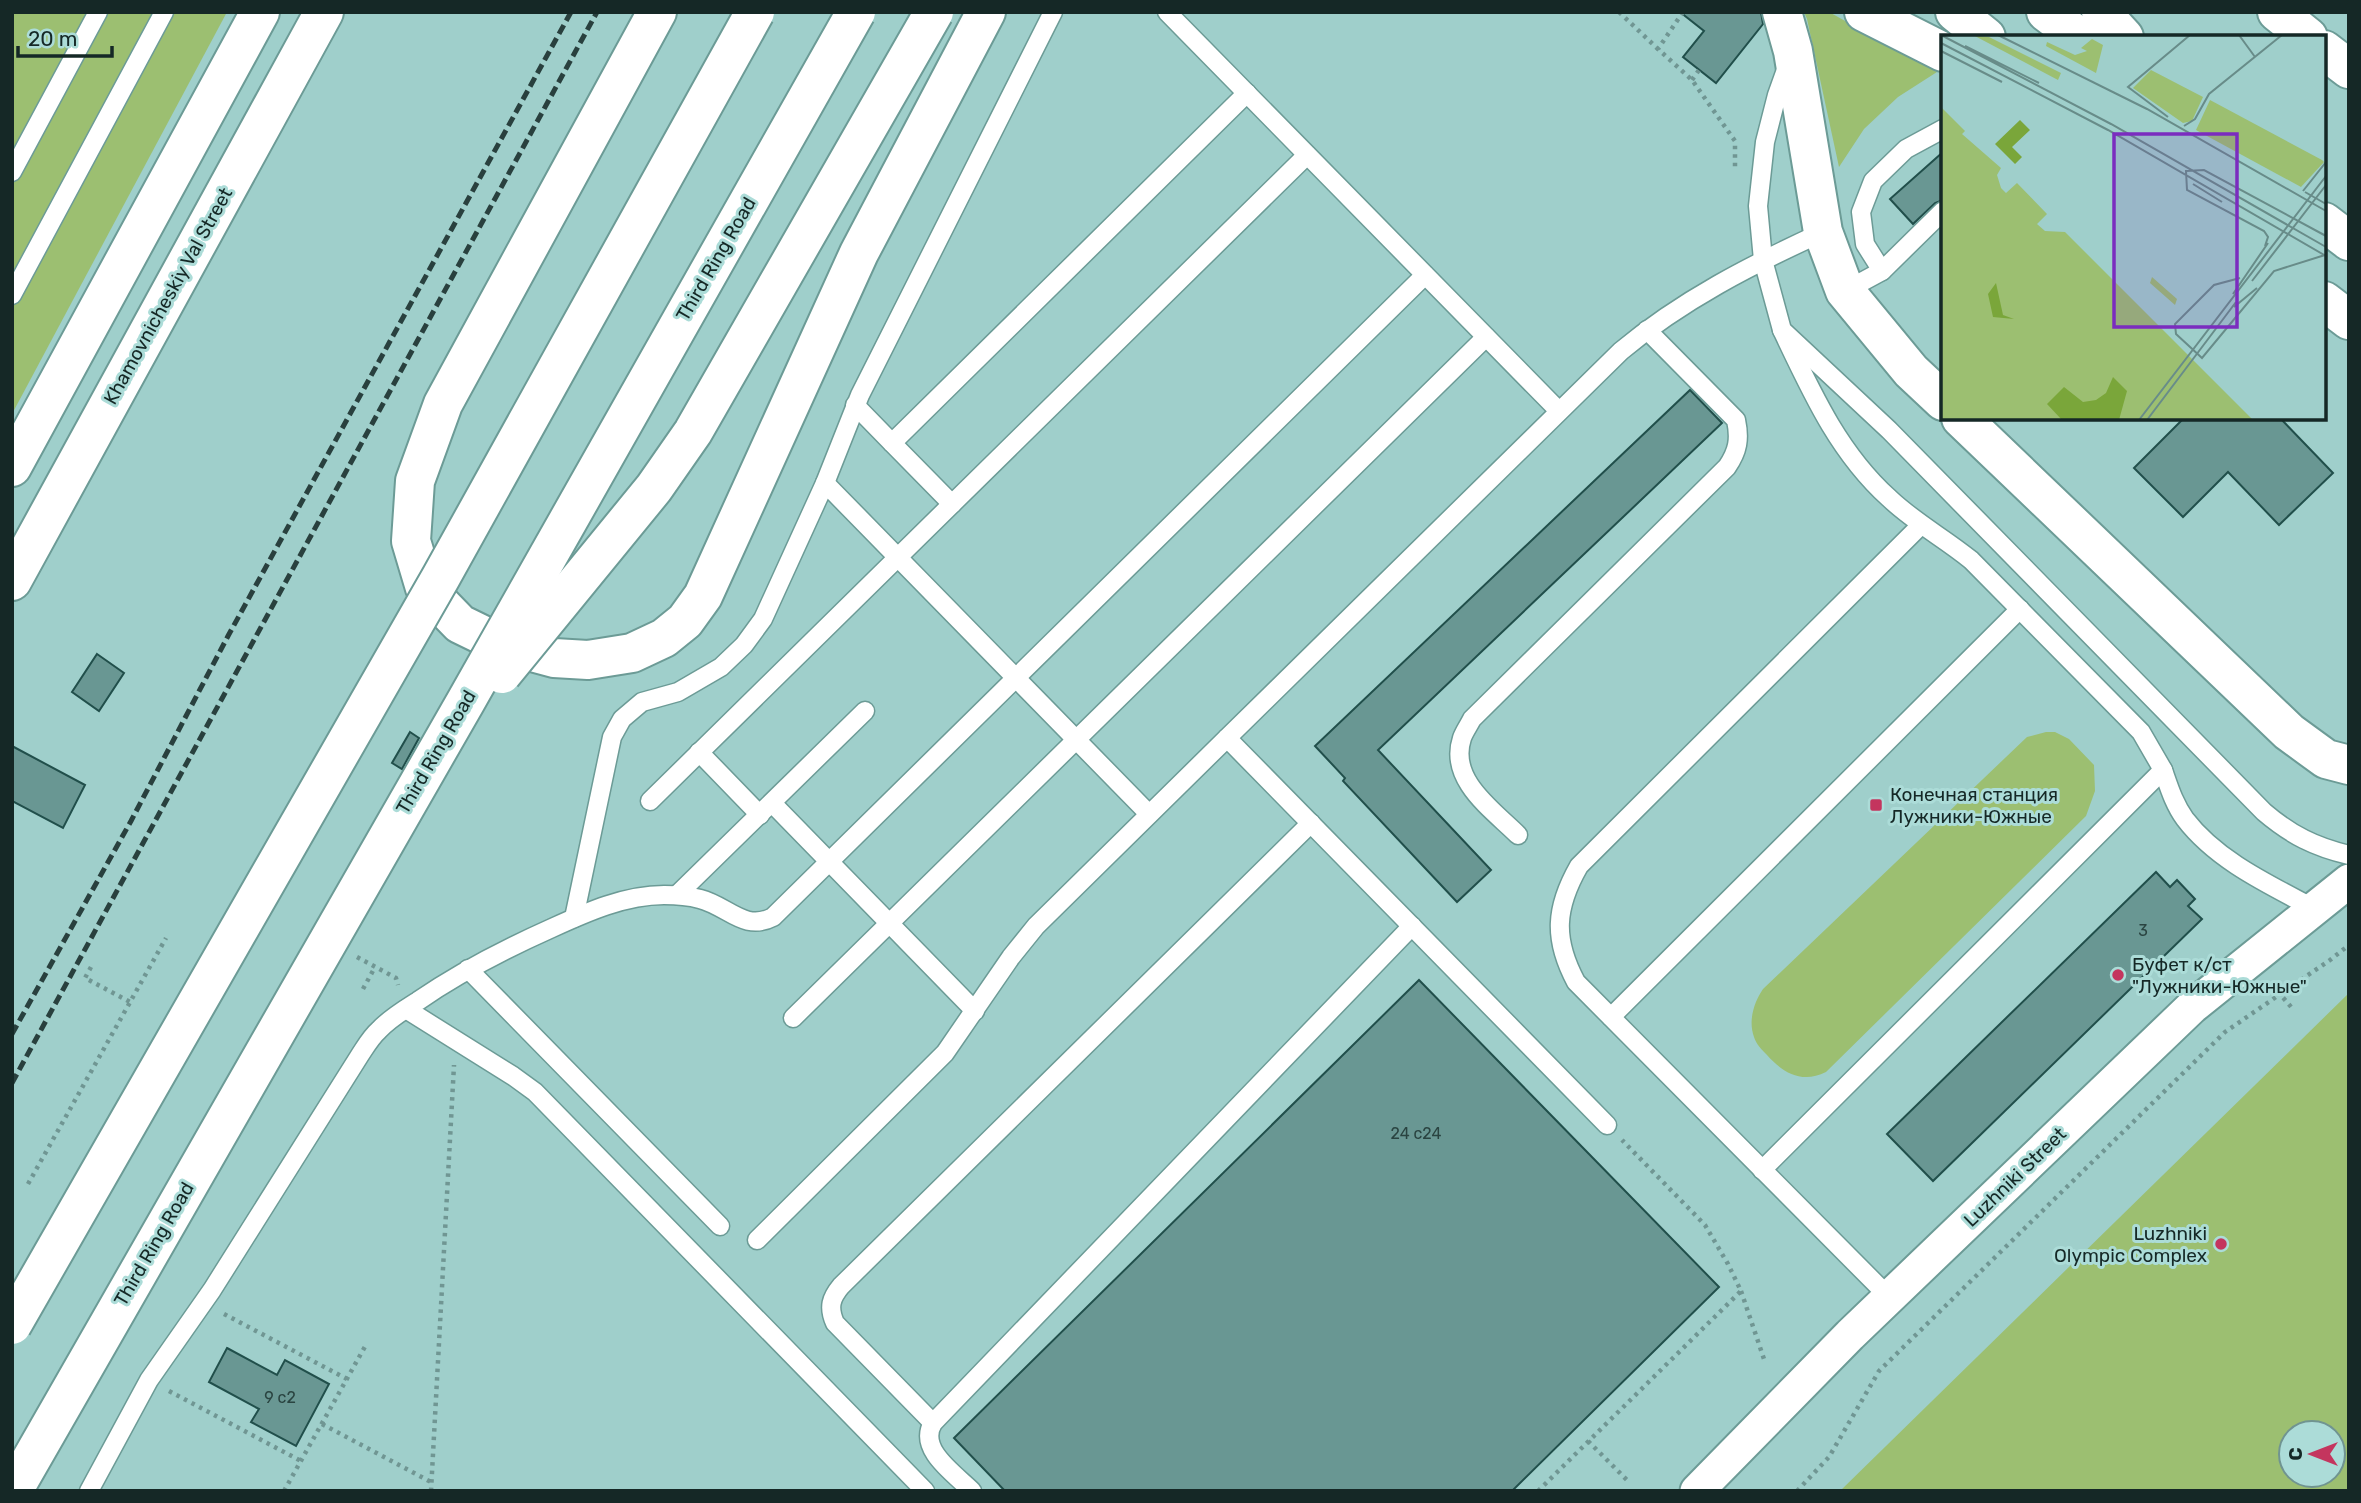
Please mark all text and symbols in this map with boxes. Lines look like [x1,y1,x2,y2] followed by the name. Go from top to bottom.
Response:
[18,14,112,58] scale bar
[28,26,77,51] text: 20 m
[1941,35,2326,420] inset map
[99,183,238,409] street label: Khamovnicheskiy Val Street
[671,193,761,325] street label: Third Ring Road
[391,686,481,818] street label: Third Ring Road
[1890,783,2058,828] place label: Конечная станция Лужники-Южные
[1868,797,1884,813] marker: Конечная станция Лужники-Южные
[2138,921,2148,940] house number: 3
[2132,953,2307,998] place label: Буфет к/ст "Лужники-Южные"
[2110,967,2126,983] marker: Буфет к/ст "Лужники-Южные"
[1959,1122,2071,1232] street label: Luzhniki Street
[1390,1124,1442,1143] house number: 24 с24
[109,1178,199,1310] street label: Third Ring Road
[2054,1222,2207,1267] place label: Luzhniki Olympic Complex
[2213,1236,2229,1252] marker: Luzhniki Olympic Complex
[264,1388,296,1407] house number: 9 с2
[2277,1419,2347,1489] north arrow
[2284,1447,2307,1461] text: С

